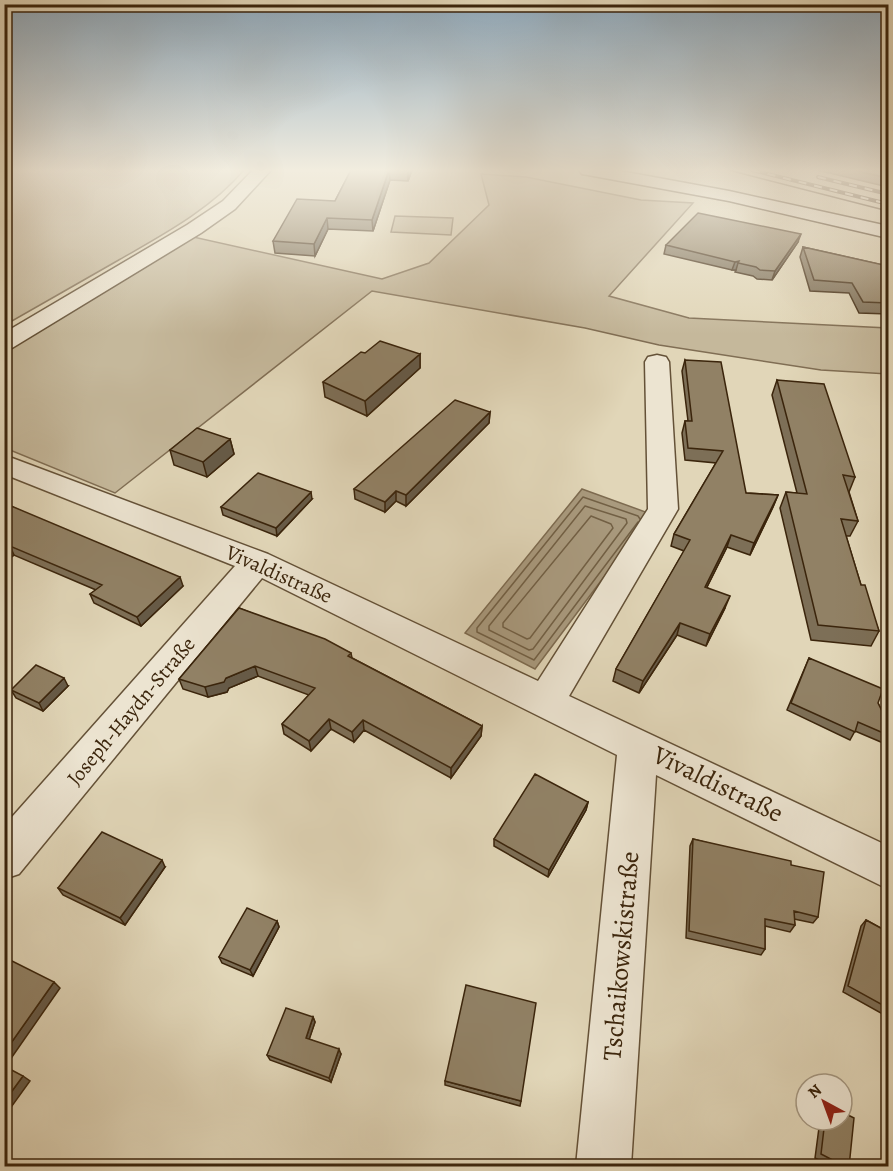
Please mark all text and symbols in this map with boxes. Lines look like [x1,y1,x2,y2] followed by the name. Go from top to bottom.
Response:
[220,538,337,610] street label: Vivaldistraße
[60,631,202,791] street label: Joseph-Haydn-Straße
[646,737,789,831] street label: Vivaldistraße
[594,850,648,1062] street label: Tschaikowskistraße
[794,1072,854,1132] north arrow
[803,1079,827,1104] text: N

